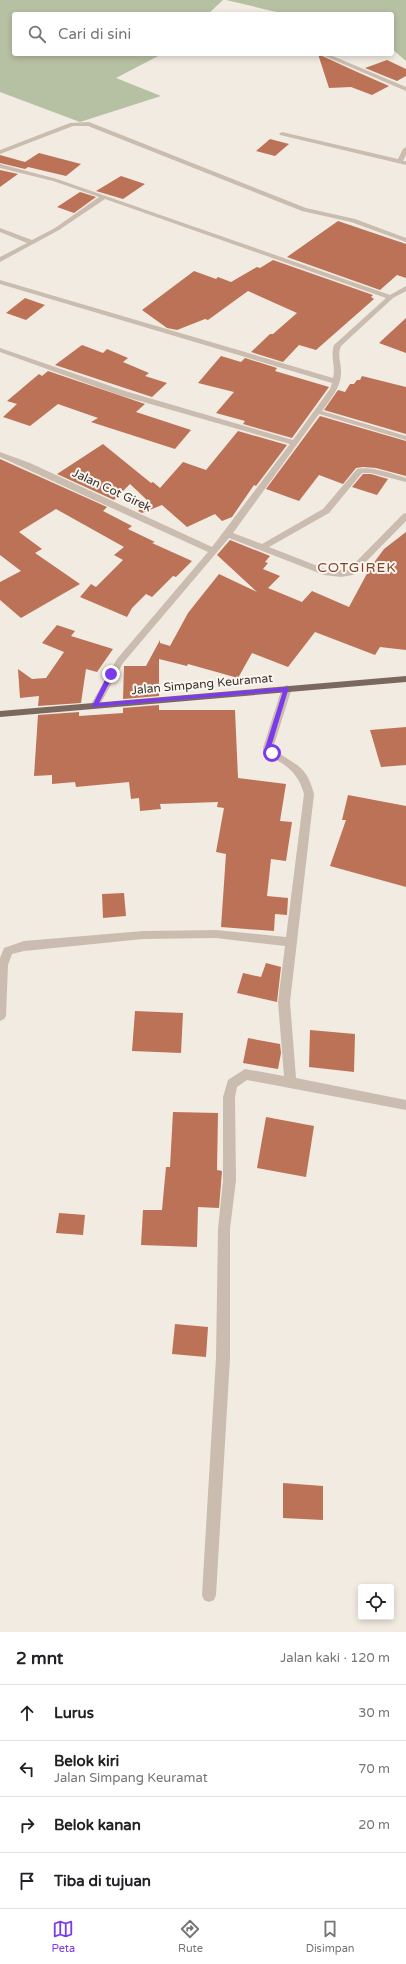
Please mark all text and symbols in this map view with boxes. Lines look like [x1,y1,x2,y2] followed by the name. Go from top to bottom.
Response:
[12,12,394,56] search box
[26,23,48,45] icon: search
[58,25,131,43] text: Cari di sini
[70,466,154,515] street label: Jalan Cot Girek
[317,559,397,576] district label: COTGIREK
[102,665,120,683] route end
[131,671,274,697] street label: Jalan Simpang Keuramat
[263,744,281,762] route start
[358,1584,394,1620] map controls
[358,1584,394,1620] button: locate
[16,1648,63,1669] text: 2 mnt
[280,1650,390,1666] text: Jalan kaki · 120 m
[16,1702,38,1724] icon: ahead
[54,1704,94,1722] text: Lurus
[358,1705,390,1721] text: 30 m
[54,1752,119,1770] text: Belok kiri
[16,1758,38,1780] icon: left
[358,1761,390,1777] text: 70 m
[54,1770,208,1786] text: Jalan Simpang Keuramat
[16,1814,38,1836] icon: right
[54,1816,141,1834] text: Belok kanan
[358,1817,390,1833] text: 20 m
[16,1870,38,1892] icon: arrive
[54,1872,151,1890] text: Tiba di tujuan
[51,1918,75,1955] tab: Peta
[178,1918,203,1955] tab: Rute
[306,1918,355,1955] tab: Disimpan

